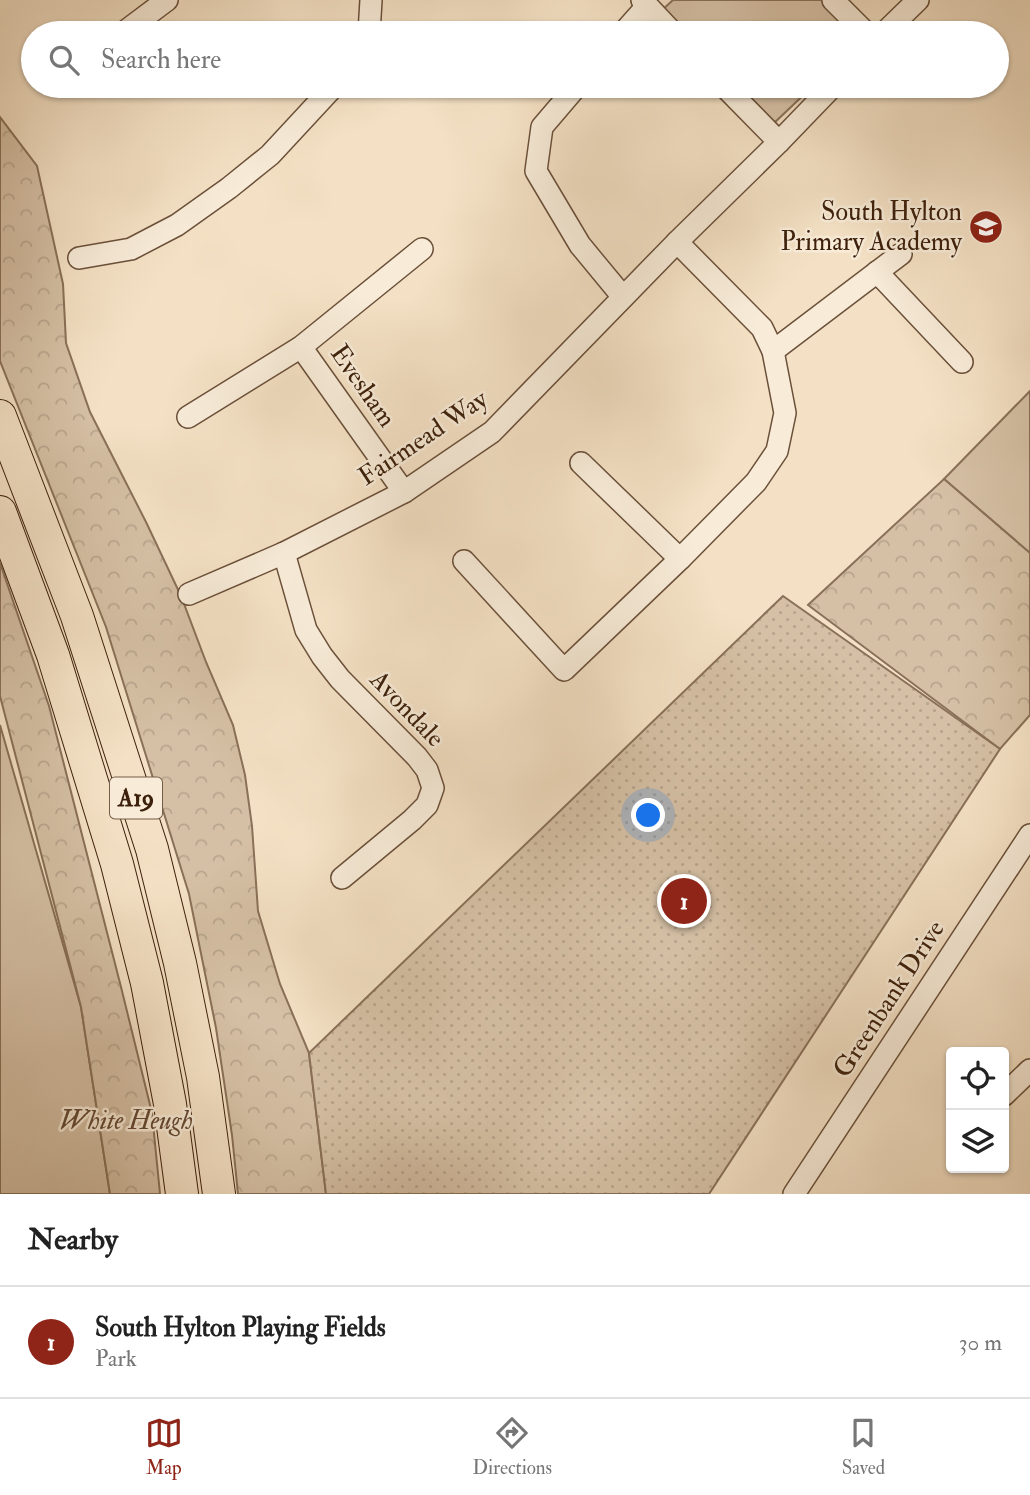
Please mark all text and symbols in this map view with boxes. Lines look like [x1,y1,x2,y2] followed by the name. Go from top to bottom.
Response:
[21,21,1009,98] search box
[45,41,83,79] icon: search
[101,44,221,76] text: Search here
[780,196,963,258] place label: South Hylton Primary Academy
[967,208,1005,246] school or university icon: South Hylton Primary Academy
[323,339,403,433] street label: Evesham
[352,383,494,493] street label: Fairmead Way
[362,663,451,754] street label: Avondale
[110,778,162,818] road number: A19
[631,798,665,832] your location
[661,875,707,927] pin: 1
[826,914,952,1084] street label: Greenbank Drive
[946,1047,1009,1173] map controls
[946,1047,1009,1110] button: locate
[59,1105,193,1137] park label: White Heugh
[946,1110,1009,1173] button: layers
[28,1221,118,1258] text: Nearby
[95,1312,386,1344] text: South Hylton Playing Fields
[47,1328,55,1357] text: 1
[959,1328,1002,1357] text: 30 m
[95,1344,137,1373] text: Park
[145,1414,183,1480] tab: Map
[472,1414,552,1480] tab: Directions
[842,1414,885,1480] tab: Saved

